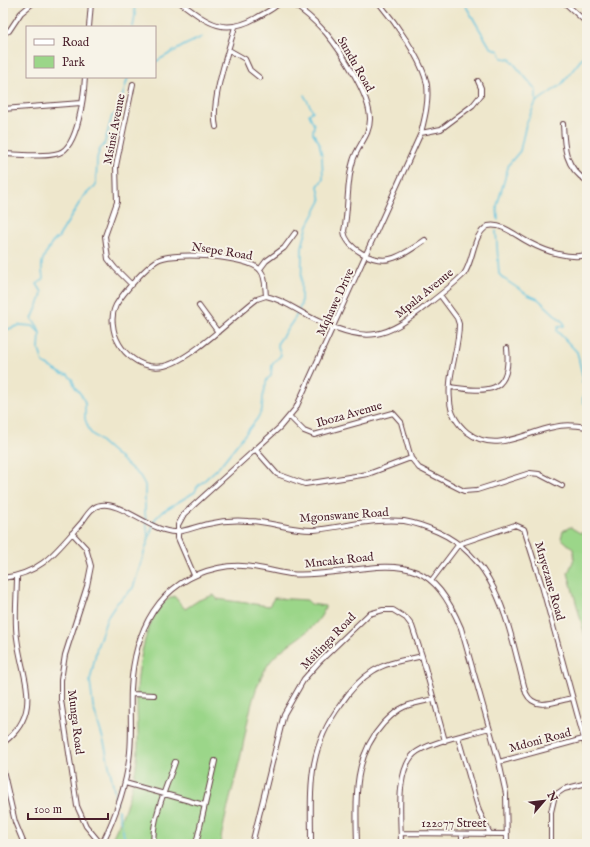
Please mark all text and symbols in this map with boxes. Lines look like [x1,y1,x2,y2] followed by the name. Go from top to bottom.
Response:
[26,26,156,78] legend
[334,34,378,95] street label: Sundu Road
[62,35,90,50] text: Road
[62,55,85,70] text: Park
[100,92,129,166] street label: Msinsi Avenue
[190,239,254,265] street label: Nsepe Road
[392,265,458,322] street label: Mpala Avenue
[313,266,359,339] street label: Mqhawe Drive
[314,398,384,431] street label: Iboza Avenue
[299,505,390,526] street label: Mgonswane Road
[531,540,568,623] street label: Mnyezane Road
[304,549,375,572] street label: Mncaka Road
[298,609,360,673] street label: Msilinga Road
[64,689,87,756] street label: Munga Road
[508,725,573,756] street label: Mdoni Road
[524,781,564,821] north arrow
[543,788,561,805] text: N
[28,795,108,821] scale bar
[34,802,62,817] text: 100 m
[421,816,487,831] street label: 122077 Street

